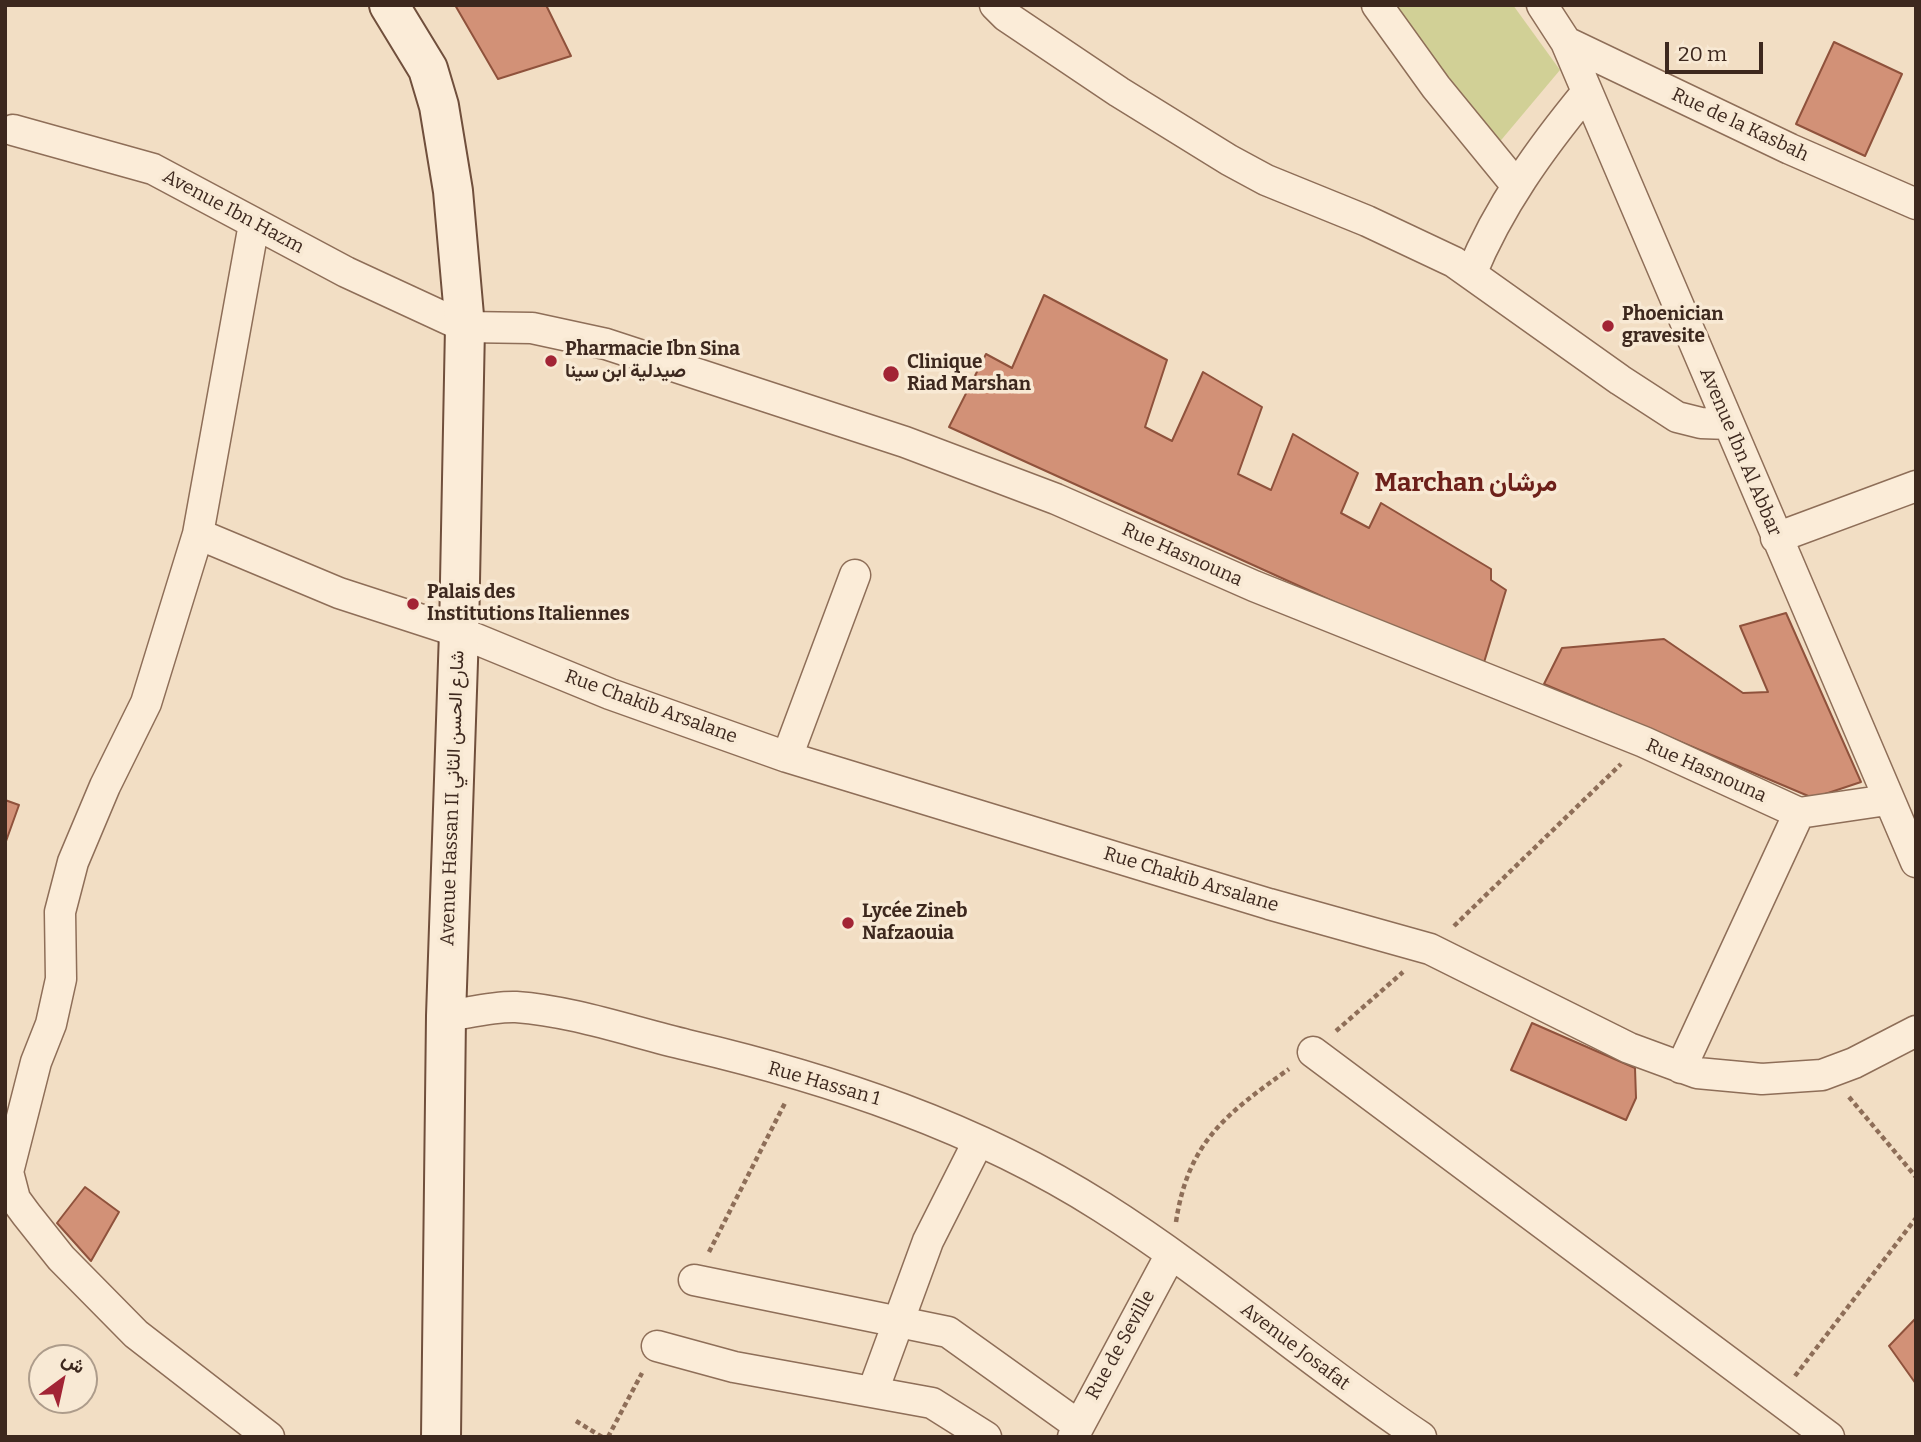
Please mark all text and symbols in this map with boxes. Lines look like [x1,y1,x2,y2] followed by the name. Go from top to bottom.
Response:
[1669,28,1767,72] scale bar
[1678,41,1727,67] text: 20 m
[1668,83,1812,167] street label: Rue de la Kasbah
[159,165,307,259] street label: Avenue Ibn Hazm
[1622,304,1724,348] place label: Phoenician gravesite
[1600,318,1616,334] marker: Phoenician gravesite
[565,339,740,383] place label: Pharmacie Ibn Sina صيدلية ابن سينا
[907,352,1031,396] place label: Clinique Riad Marshan
[543,353,559,369] marker: Pharmacie Ibn Sina صيدلية ابن سينا
[881,364,901,384] marker: Clinique Riad Marshan
[1694,364,1786,540] street label: Avenue Ibn Al Abbar
[1375,468,1557,500] district label: Marchan مرشان
[1118,518,1246,592] street label: Rue Hasnouna
[427,582,630,626] place label: Palais des Institutions Italiennes
[405,596,421,612] marker: Palais des Institutions Italiennes
[436,650,470,946] street label: Avenue Hassan II شارع الحسن الثاني
[562,665,740,749] street label: Rue Chakib Arsalane
[1642,734,1770,808] street label: Rue Hasnouna
[1101,843,1281,917] street label: Rue Chakib Arsalane
[862,901,967,945] place label: Lycée Zineb Nafzaouia
[840,915,856,931] marker: Lycée Zineb Nafzaouia
[765,1057,883,1111] street label: Rue Hassan 1
[1082,1286,1160,1404] street label: Rue de Seville
[1236,1299,1354,1395] street label: Avenue Josafat
[28,1344,98,1414] north arrow
[58,1347,89,1379] text: ش

